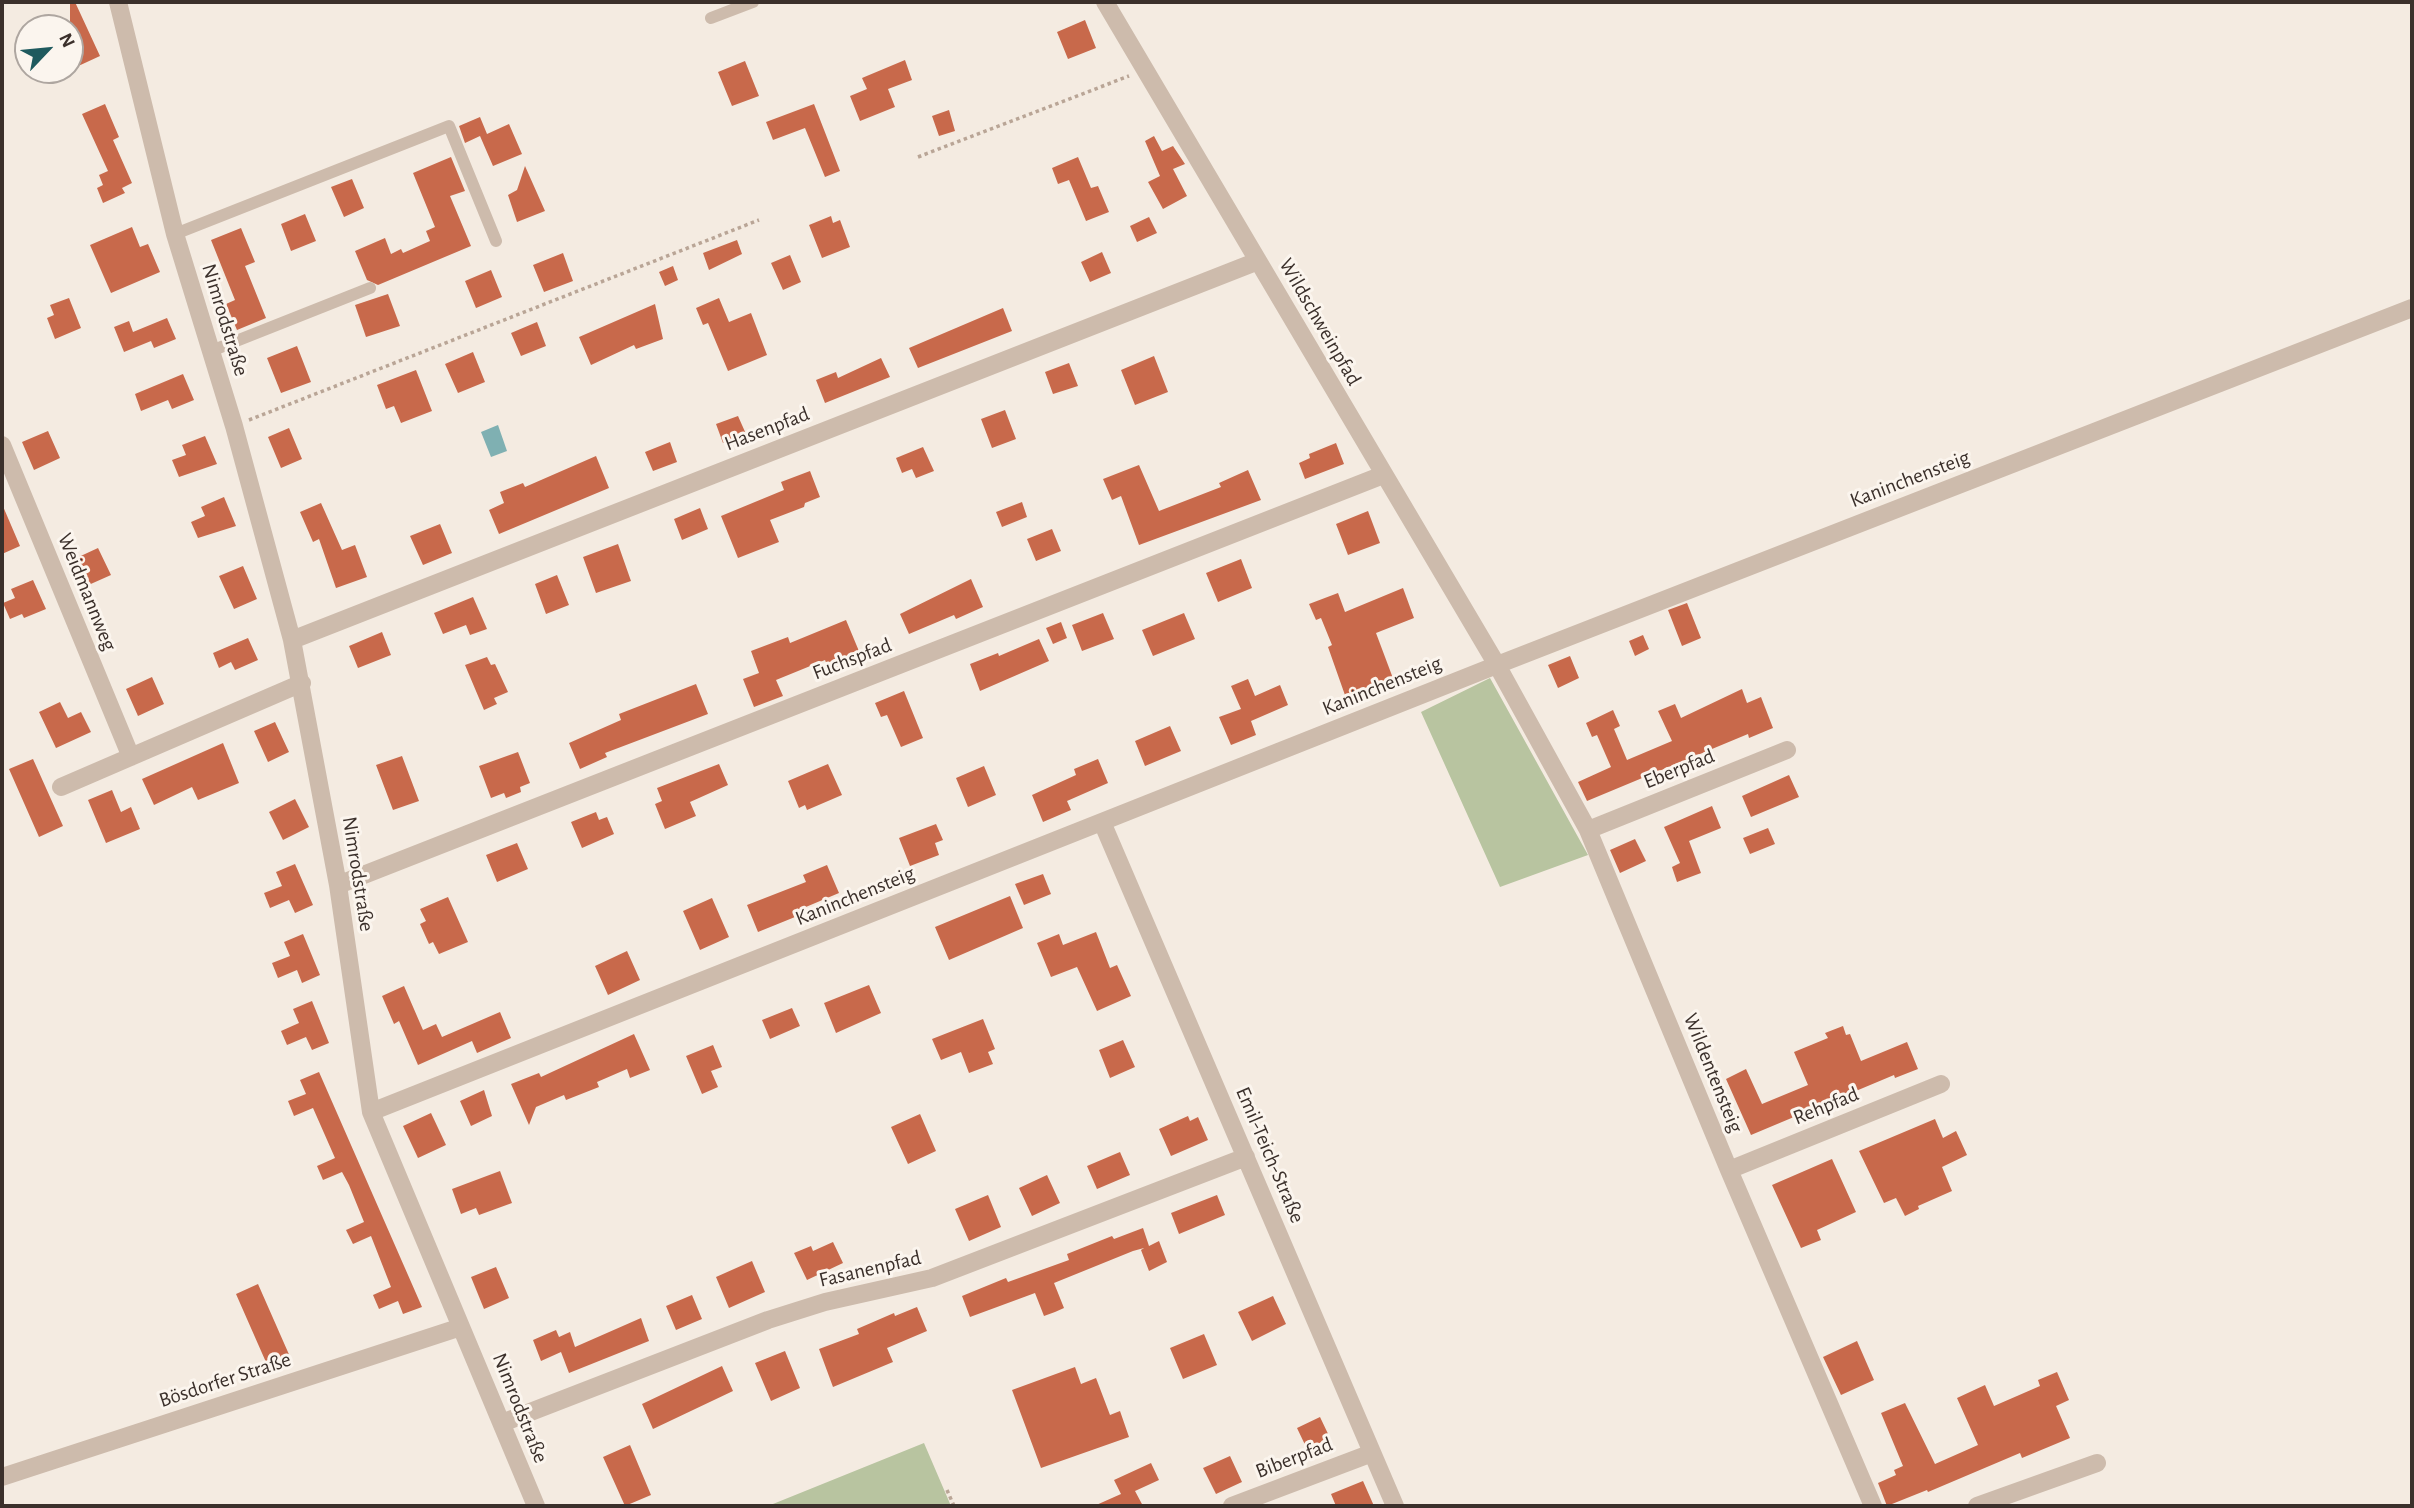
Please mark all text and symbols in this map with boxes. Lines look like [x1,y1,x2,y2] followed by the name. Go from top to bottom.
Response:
[14,14,84,84] north arrow
[55,30,78,51] text: N
[1273,254,1367,390] street label: Wildschweinpfad
[196,261,254,379] street label: Nimrodstraße
[721,401,813,457] street label: Hasenpfad
[1847,445,1973,513] street label: Kaninchensteig
[52,530,122,654] street label: Weidmannweg
[809,632,895,686] street label: Fuchspfad
[1319,651,1445,721] street label: Kaninchensteig
[1640,743,1718,795] street label: Eberpfad
[336,815,380,933] street label: Nimrodstraße
[792,861,918,931] street label: Kaninchensteig
[1678,1010,1748,1136] street label: Wildentensteig
[1790,1081,1862,1131] street label: Rehpfad
[1230,1083,1310,1227] street label: Emil-Teich-Straße
[817,1245,923,1293] street label: Fasanenpfad
[156,1347,294,1413] street label: Bösdorfer Straße
[487,1349,553,1467] street label: Nimrodstraße
[1252,1432,1336,1484] street label: Biberpfad

